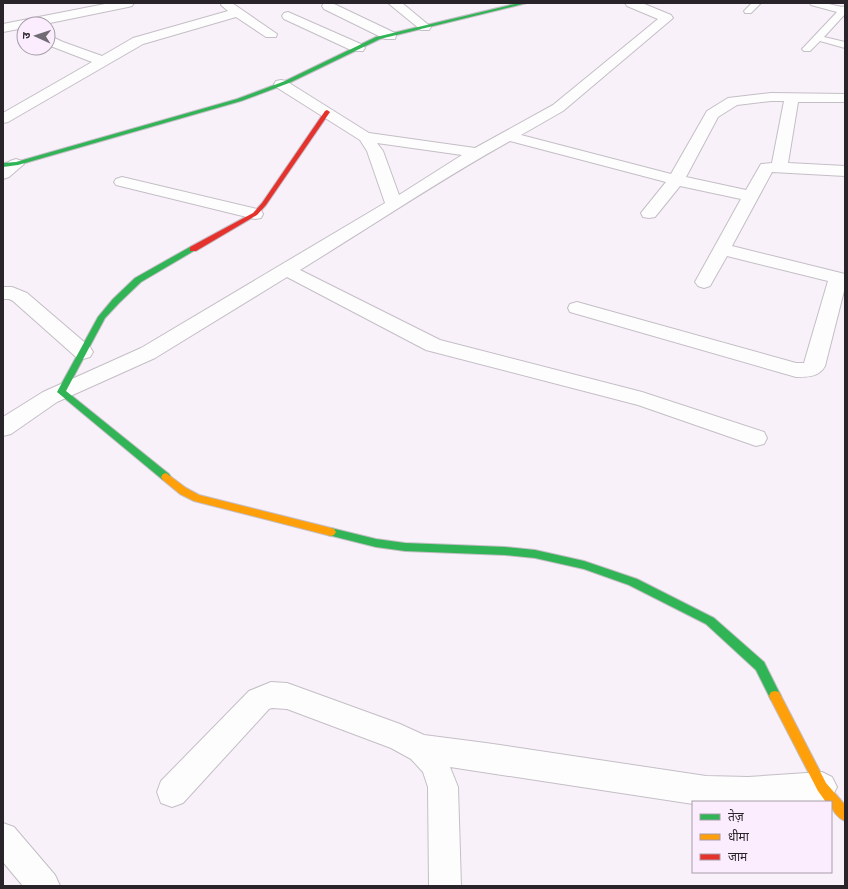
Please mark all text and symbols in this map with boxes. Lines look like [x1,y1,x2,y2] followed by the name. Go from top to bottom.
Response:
[16,16,56,56] north arrow
[20,31,33,39] text: उ
[692,801,832,873] legend
[728,809,745,824] text: तेज़
[728,829,750,844] text: धीमा
[728,850,748,864] text: जाम

